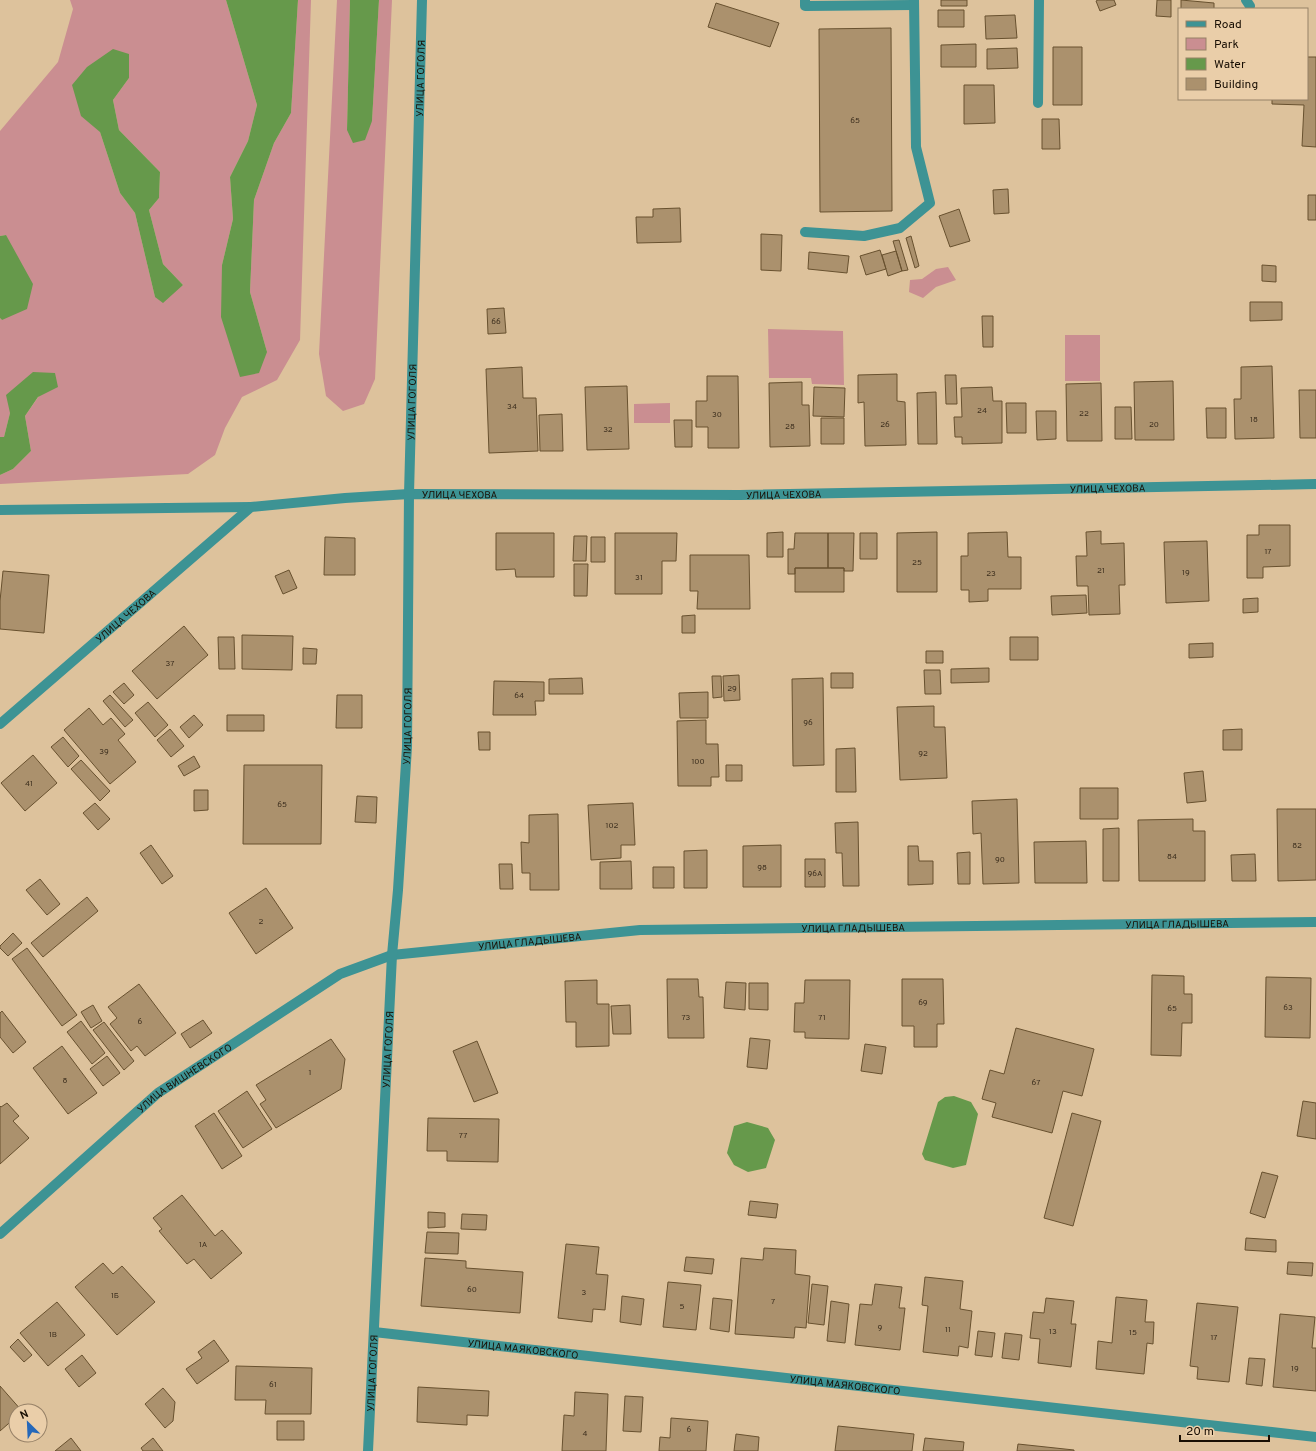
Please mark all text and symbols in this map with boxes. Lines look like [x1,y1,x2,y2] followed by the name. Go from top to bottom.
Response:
[1178,8,1308,100] legend
[1214,17,1242,33] text: Road
[1214,37,1239,53] text: Park
[414,40,429,117] street label: УЛИЦА ГОГОЛЯ
[1214,57,1246,73] text: Water
[1214,77,1258,93] text: Building
[850,116,860,126] house number: 65
[491,317,501,327] house number: 66
[405,364,420,441] street label: УЛИЦА ГОГОЛЯ
[507,402,517,412] house number: 34
[977,406,987,416] house number: 24
[1079,409,1089,419] house number: 22
[712,410,722,420] house number: 30
[1250,415,1258,425] house number: 18
[880,420,890,430] house number: 26
[1149,420,1159,430] house number: 20
[785,422,795,432] house number: 28
[603,425,613,435] house number: 32
[1070,482,1146,497] street label: УЛИЦА ЧЕХОВА
[746,488,822,503] street label: УЛИЦА ЧЕХОВА
[422,489,498,502] street label: УЛИЦА ЧЕХОВА
[1264,547,1272,557] house number: 17
[912,558,922,568] house number: 25
[1097,566,1105,576] house number: 21
[1182,568,1190,578] house number: 19
[986,569,996,579] house number: 23
[635,573,643,583] house number: 31
[94,587,160,646] street label: УЛИЦА ЧЕХОВА
[166,659,174,669] house number: 37
[727,684,737,694] house number: 29
[401,688,415,765] street label: УЛИЦА ГОГОЛЯ
[514,691,524,701] house number: 64
[803,718,813,728] house number: 96
[99,747,109,757] house number: 39
[918,749,928,759] house number: 92
[691,757,705,767] house number: 100
[25,779,33,789] house number: 41
[277,800,287,810] house number: 65
[605,821,619,831] house number: 102
[1292,841,1302,851] house number: 82
[1167,852,1177,862] house number: 84
[995,855,1005,865] house number: 90
[757,863,767,873] house number: 98
[808,869,823,879] house number: 96А
[259,917,264,927] house number: 2
[1125,918,1229,932] street label: УЛИЦА ГЛАДЫШЕВА
[801,922,905,936] street label: УЛИЦА ГЛАДЫШЕВА
[478,931,582,954] street label: УЛИЦА ГЛАДЫШЕВА
[918,998,928,1008] house number: 69
[1283,1003,1293,1013] house number: 63
[1167,1004,1177,1014] house number: 65
[381,1011,397,1088] street label: УЛИЦА ГОГОЛЯ
[682,1013,691,1023] house number: 73
[818,1013,826,1023] house number: 71
[138,1017,143,1027] house number: 6
[135,1041,235,1116] street label: УЛИЦА ВИШНЕВСКОГО
[309,1068,311,1078] house number: 1
[63,1076,68,1086] house number: 8
[1032,1078,1040,1088] house number: 67
[459,1131,467,1141] house number: 77
[199,1240,208,1250] house number: 1А
[467,1285,477,1295] house number: 60
[582,1288,587,1298] house number: 3
[111,1291,119,1301] house number: 1Б
[771,1297,775,1307] house number: 7
[680,1302,685,1312] house number: 5
[878,1323,883,1333] house number: 9
[945,1325,951,1335] house number: 11
[1049,1327,1057,1337] house number: 13
[1129,1328,1137,1338] house number: 15
[49,1330,57,1340] house number: 1В
[1210,1333,1218,1343] house number: 17
[365,1334,382,1412] street label: УЛИЦА ГОГОЛЯ
[467,1337,579,1363] street label: УЛИЦА МАЯКОВСКОГО
[1291,1364,1299,1374] house number: 19
[789,1373,901,1399] street label: УЛИЦА МАЯКОВСКОГО
[269,1380,277,1390] house number: 61
[8,1403,48,1443] north arrow
[18,1407,31,1423] text: N
[1180,1417,1269,1443] scale bar
[1186,1424,1214,1440] text: 20 m
[687,1425,692,1435] house number: 6
[583,1429,588,1439] house number: 4

